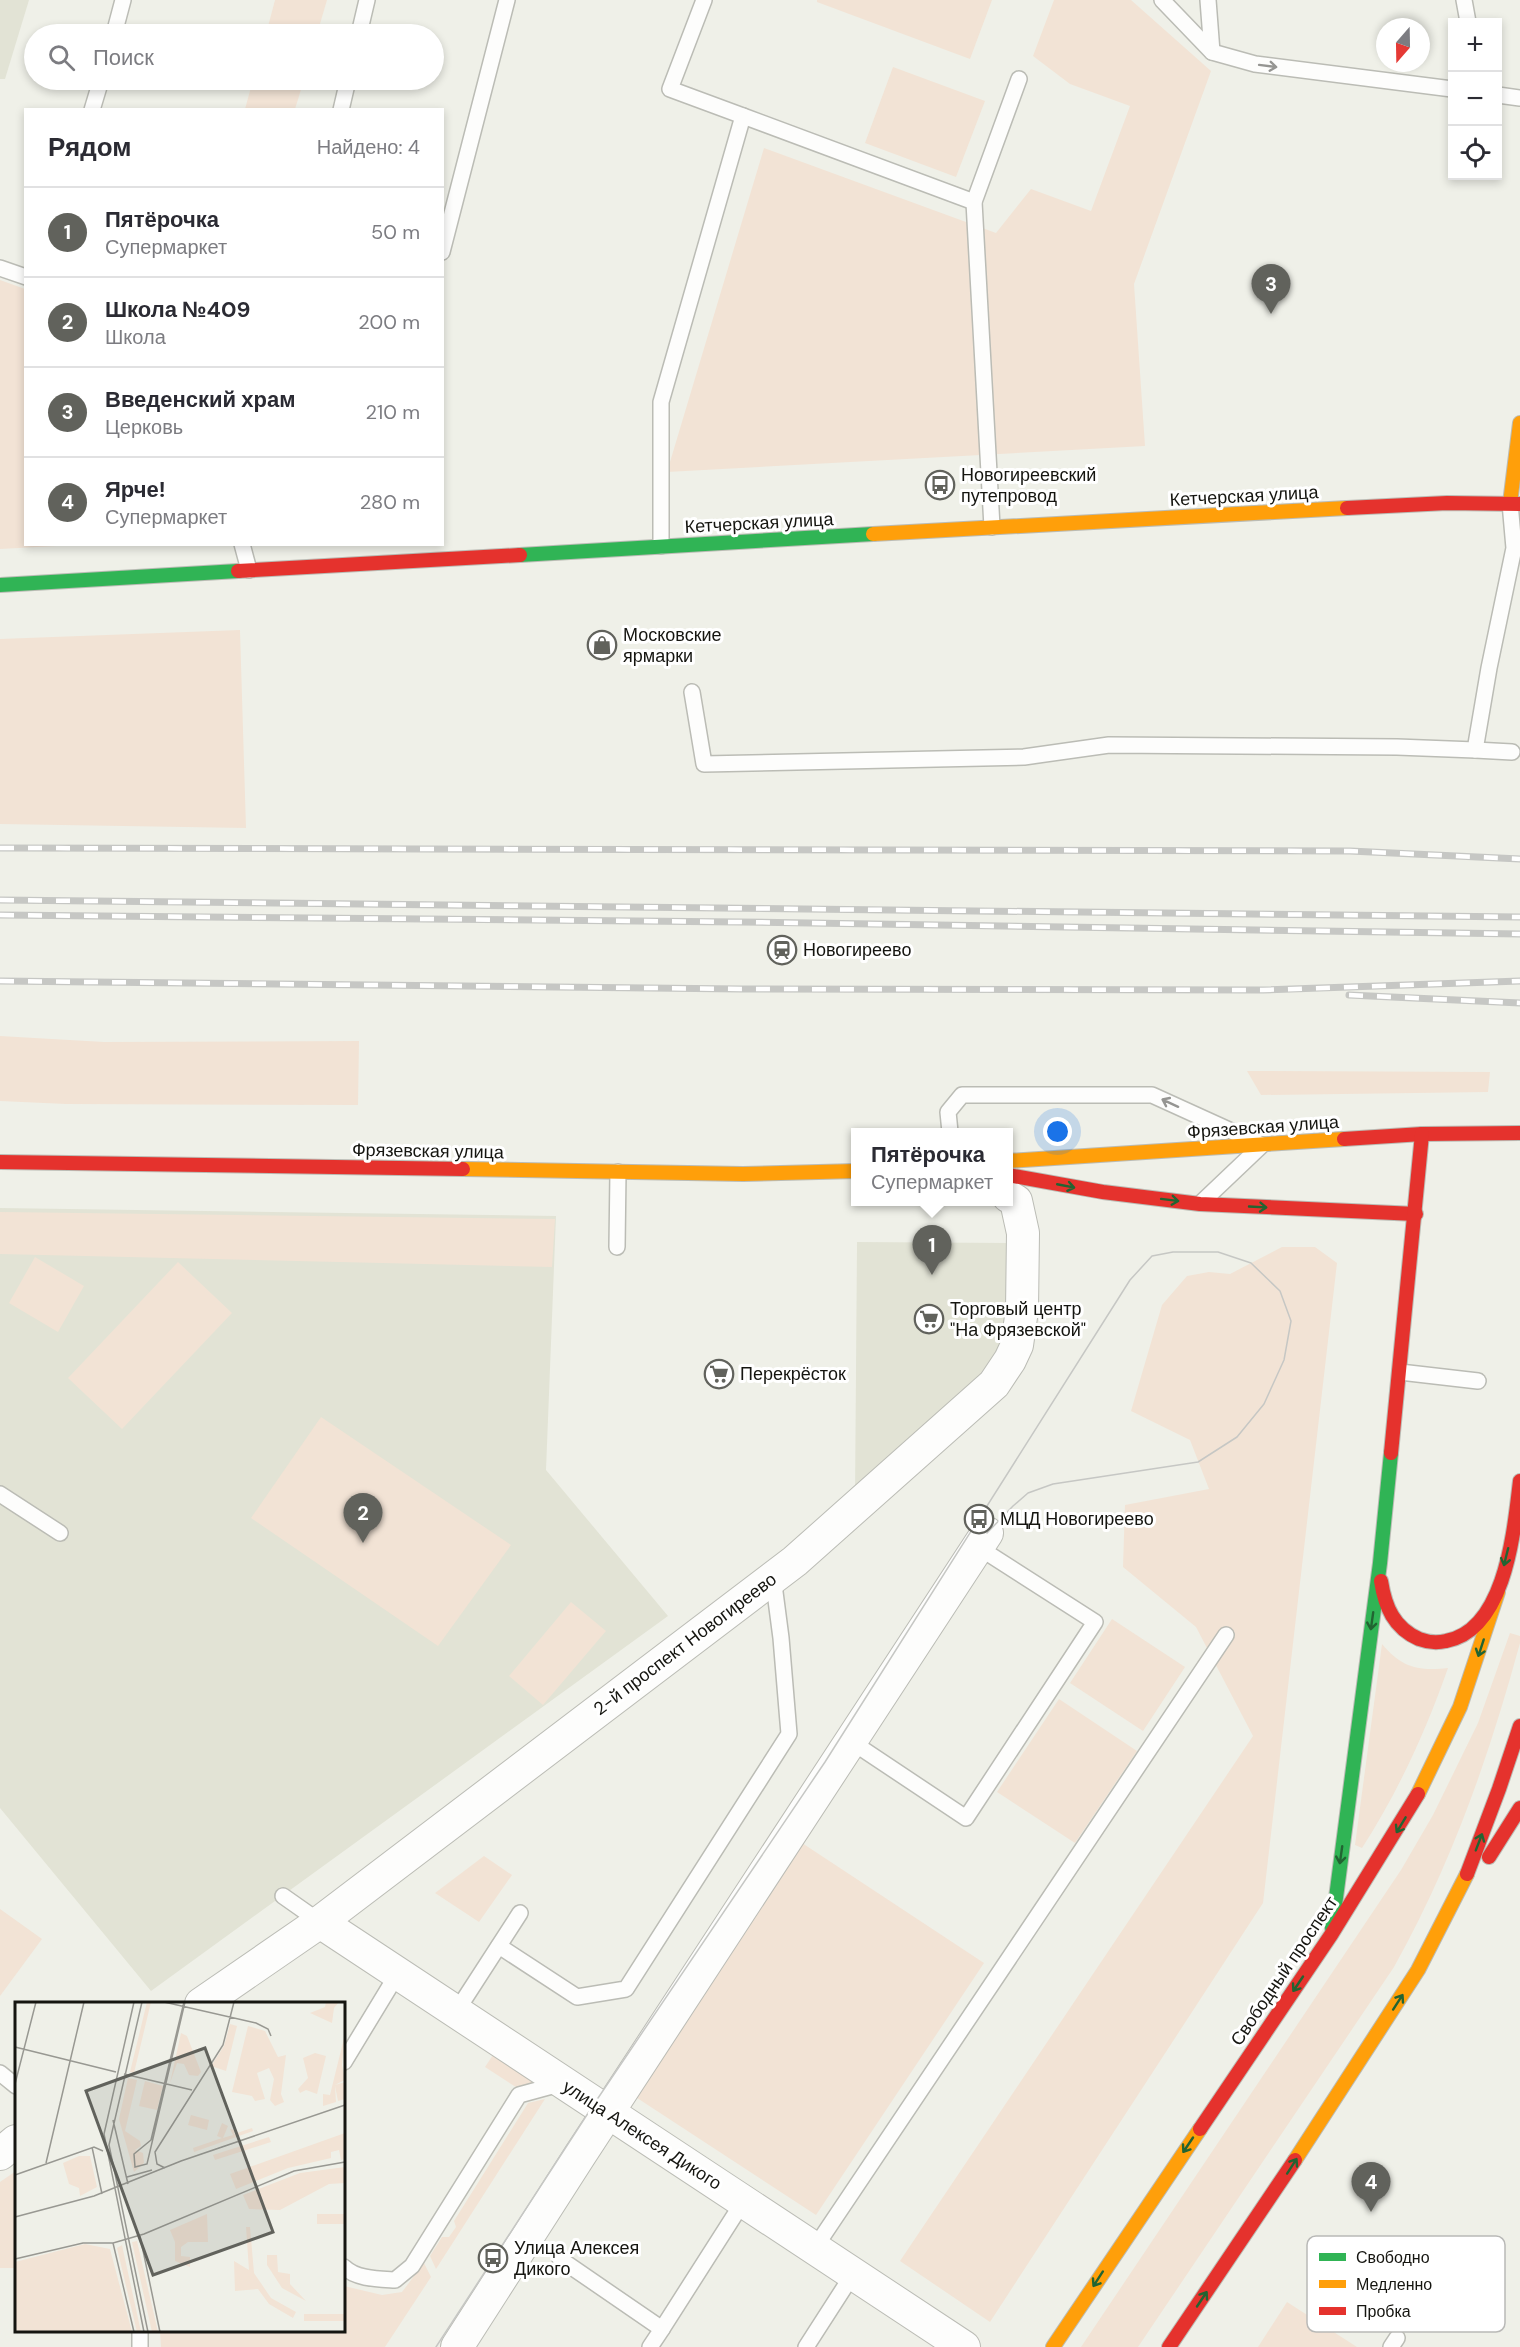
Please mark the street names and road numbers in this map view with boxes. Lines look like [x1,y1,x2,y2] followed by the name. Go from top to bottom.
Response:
[1169,480,1320,512] street label: Кетчерская улица
[684,507,835,539] street label: Кетчерская улица
[1186,1110,1341,1144] street label: Фрязевская улица
[352,1138,505,1164] street label: Фрязевская улица
[589,1567,781,1721] street label: 2-й проспект Новогиреево
[1225,1892,1343,2050] street label: Свободный проспект
[558,2075,726,2195] street label: улица Алексея Дикого

